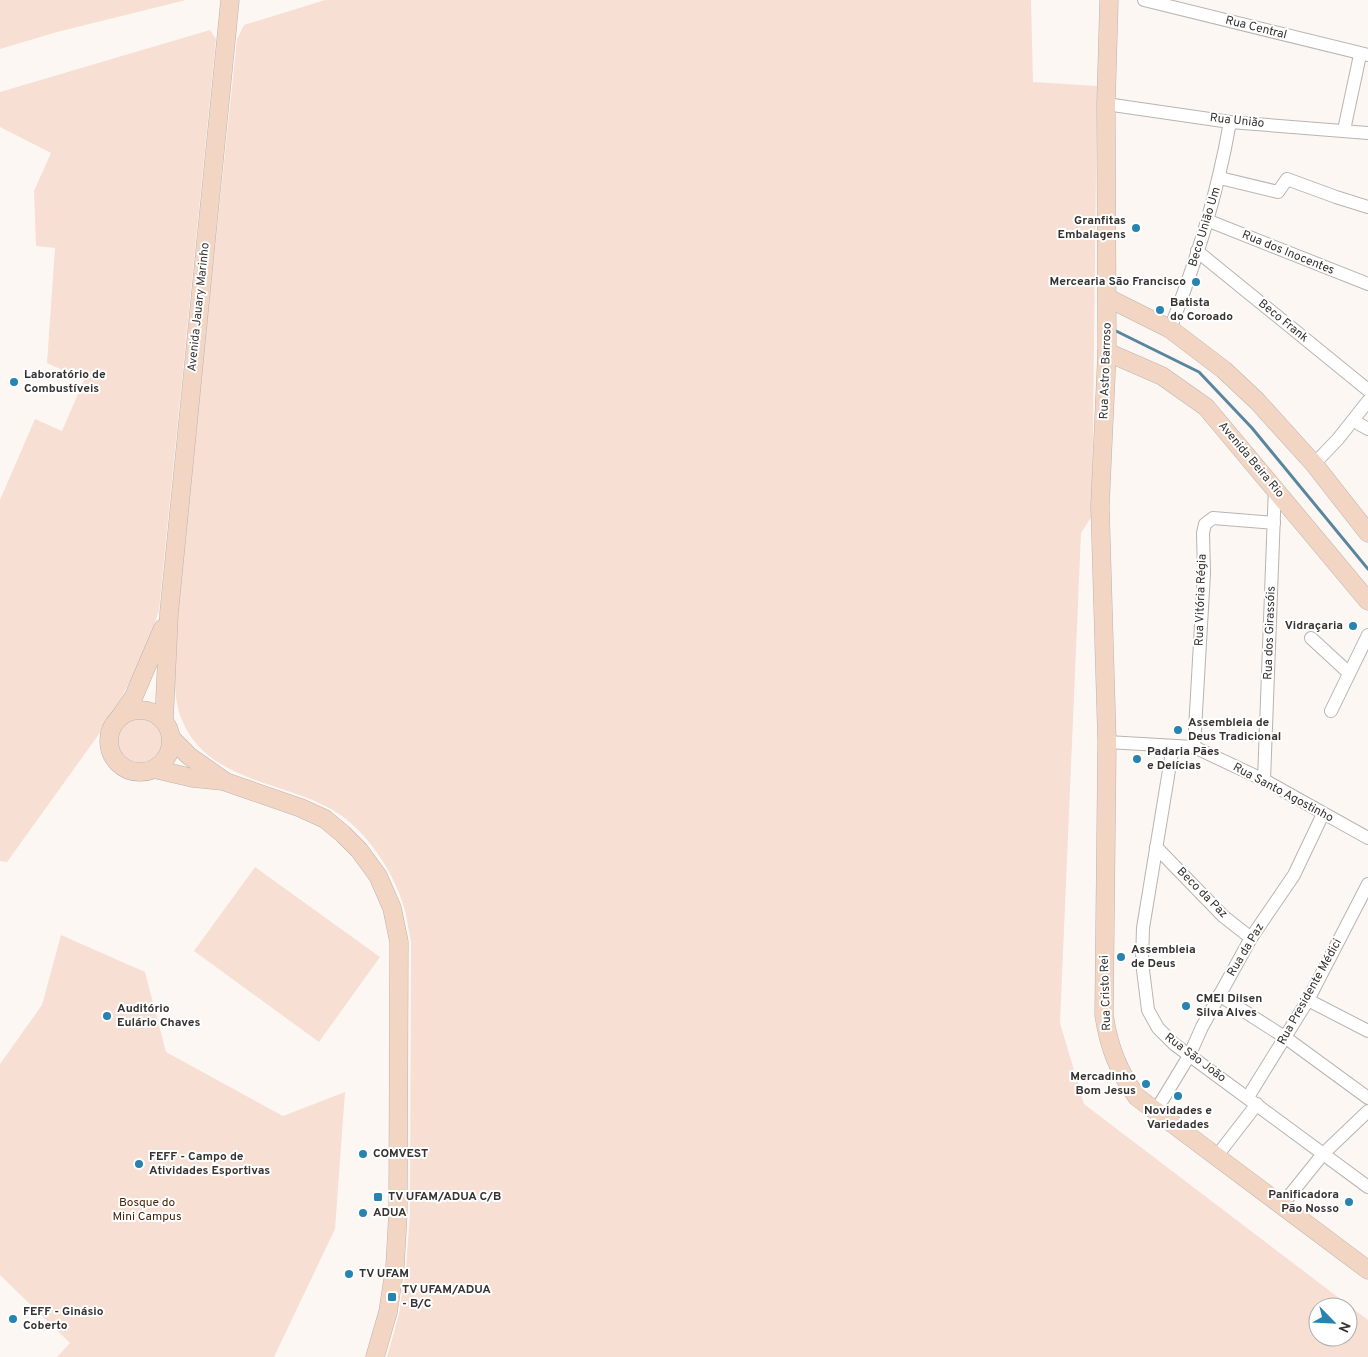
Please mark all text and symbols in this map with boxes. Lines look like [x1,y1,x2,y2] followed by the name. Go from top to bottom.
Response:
[1224,13,1288,43] street label: Rua Central
[1209,110,1265,132] street label: Rua União
[1185,185,1225,269] street label: Beco União Um
[1058,213,1126,243] place label: Granfitas Embalagens
[1130,222,1142,234] marker: Granfitas Embalagens
[1239,227,1337,279] street label: Rua dos Inocentes
[184,241,214,372] street label: Avenida Jauary Marinho
[1049,274,1186,290] place label: Mercearia São Francisco
[1190,276,1202,288] marker: Mercearia São Francisco
[1170,295,1233,325] place label: Batista do Coroado
[1255,296,1311,346] street label: Beco Frank
[1154,304,1166,316] marker: Batista do Coroado
[1096,322,1116,420] street label: Rua Astro Barroso
[24,367,106,397] place label: Laboratório de Combustíveis
[8,376,20,388] marker: Laboratório de Combustíveis
[1214,419,1288,502] street label: Avenida Beira Rio
[1191,554,1211,646] street label: Rua Vitória Régia
[1260,586,1280,680] street label: Rua dos Girassóis
[1285,618,1343,634] place label: Vidraçaria
[1347,620,1359,632] marker: Vidraçaria
[1188,715,1281,745] place label: Assembleia de Deus Tradicional
[1172,724,1184,736] marker: Assembleia de Deus Tradicional
[1147,744,1220,774] place label: Padaria Pães e Delícias
[1131,753,1143,765] marker: Padaria Pães e Delícias
[1230,760,1336,826] street label: Rua Santo Agostinho
[1173,864,1231,922] street label: Beco da Paz
[1224,920,1268,980] street label: Rua da Paz
[1274,936,1346,1048] street label: Rua Presidente Médici
[1131,942,1196,972] place label: Assembleia de Deus
[1115,951,1127,963] marker: Assembleia de Deus
[1097,955,1115,1031] street label: Rua Cristo Rei
[1196,991,1262,1021] place label: CMEI Dilsen Silva Alves
[1180,1000,1192,1012] marker: CMEI Dilsen Silva Alves
[117,1001,200,1031] place label: Auditório Eulário Chaves
[101,1010,113,1022] marker: Auditório Eulário Chaves
[1161,1030,1229,1087] street label: Rua São João
[1070,1069,1136,1099] place label: Mercadinho Bom Jesus
[1140,1078,1152,1090] marker: Mercadinho Bom Jesus
[1172,1090,1184,1102] marker: Novidades e Variedades
[1144,1103,1212,1133] place label: Novidades e Variedades
[373,1146,428,1162] place label: COMVEST
[357,1148,369,1160] marker: COMVEST
[149,1149,270,1179] place label: FEFF - Campo de Atividades Esportivas
[133,1158,145,1170] marker: FEFF - Campo de Atividades Esportivas
[1268,1187,1339,1217] place label: Panificadora Pão Nosso
[388,1189,501,1205] place label: TV UFAM/ADUA C/B
[372,1191,384,1203] marker: TV UFAM/ADUA C/B
[112,1195,182,1225] park label: Bosque do Mini Campus
[1343,1196,1355,1208] marker: Panificadora Pão Nosso
[373,1205,407,1221] place label: ADUA
[357,1207,369,1219] marker: ADUA
[359,1266,409,1282] place label: TV UFAM
[343,1268,355,1280] marker: TV UFAM
[402,1282,491,1312] place label: TV UFAM/ADUA - B/C
[386,1291,398,1303] marker: TV UFAM/ADUA - B/C
[1308,1297,1358,1347] north arrow
[23,1304,104,1334] place label: FEFF - Ginásio Coberto
[7,1313,19,1325] marker: FEFF - Ginásio Coberto
[1334,1319,1353,1335] text: N

